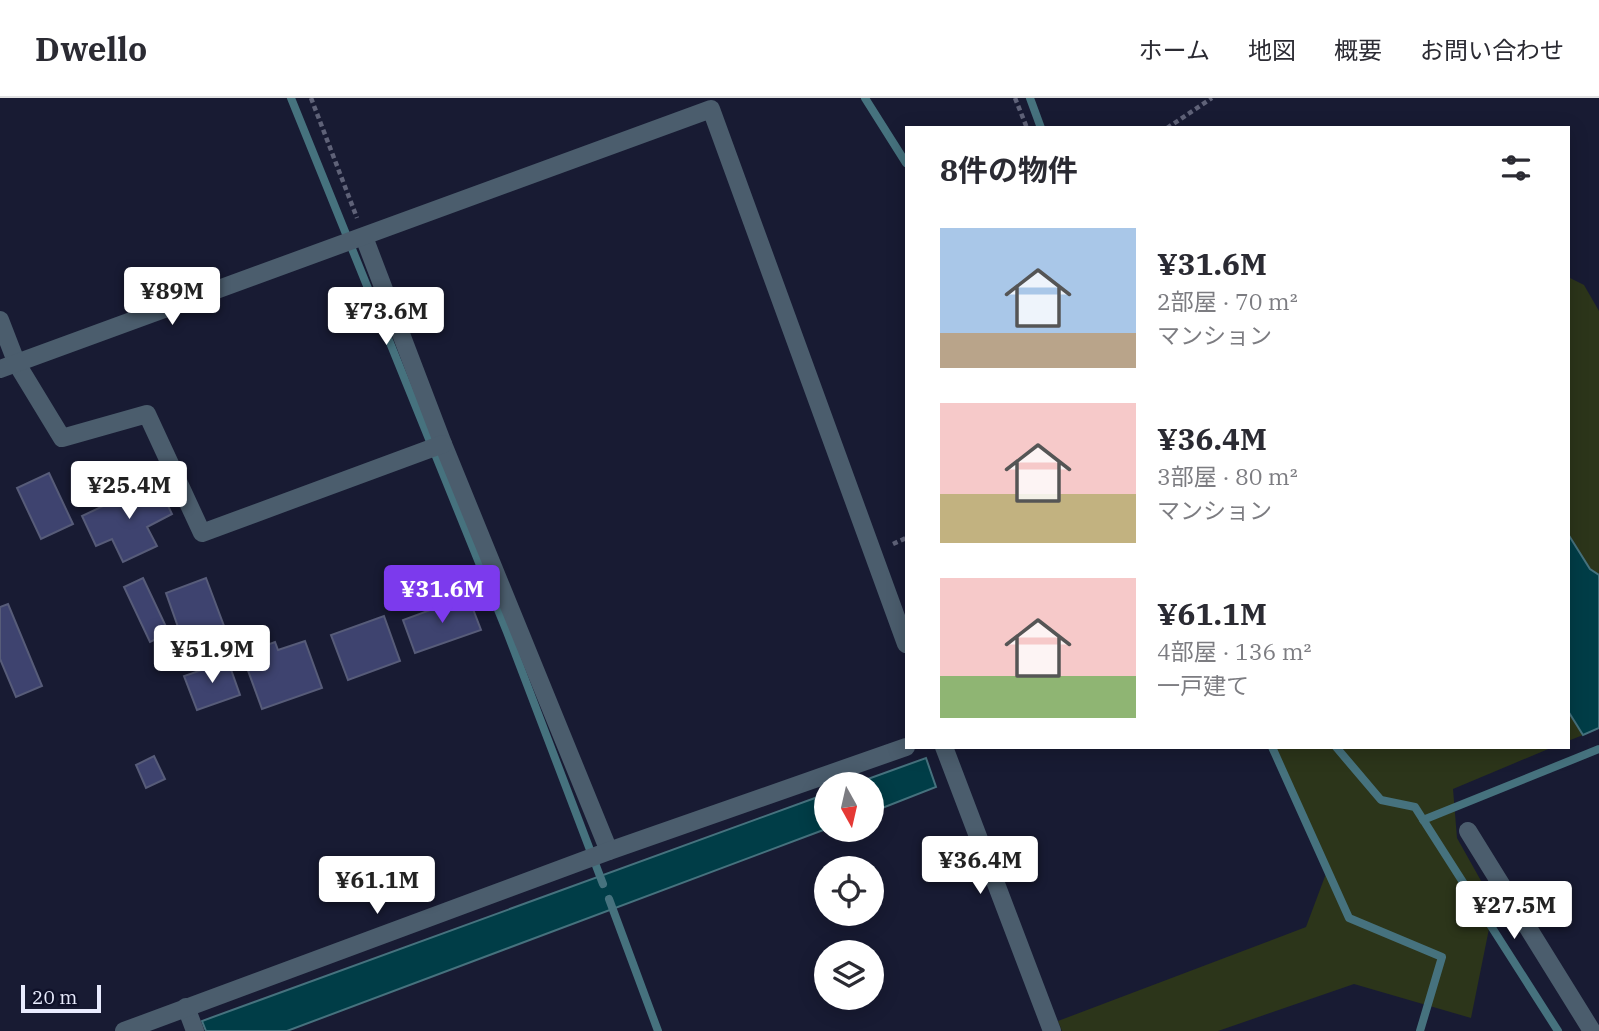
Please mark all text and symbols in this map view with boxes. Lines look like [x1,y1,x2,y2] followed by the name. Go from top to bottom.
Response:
[35,27,147,70] text: Dwello
[1139,34,1210,66] text: ホーム
[1248,34,1296,66] text: 地図
[1334,34,1382,66] text: 概要
[1420,34,1564,66] text: お問い合わせ
[1497,149,1535,187] icon: filters
[940,150,1078,189] text: 8件の物件
[1157,244,1267,283] text: ¥31.6M
[996,256,1080,340] icon: home
[131,268,213,327] pin: ¥89M
[140,275,204,305] text: ¥89M
[1157,286,1298,316] text: 2部屋 · 70 m²
[329,288,443,347] pin: ¥73.6M
[344,295,428,325] text: ¥73.6M
[1157,320,1272,350] text: マンション
[1157,419,1267,458] text: ¥36.4M
[996,431,1080,515] icon: home
[1157,461,1298,491] text: 3部屋 · 80 m²
[72,462,186,521] pin: ¥25.4M
[87,469,171,499] text: ¥25.4M
[1157,495,1272,525] text: マンション
[385,566,499,625] pin: ¥31.6M
[400,573,484,603] text: ¥31.6M
[1157,594,1267,633] text: ¥61.1M
[996,606,1080,690] icon: home
[155,626,269,685] pin: ¥51.9M
[170,633,254,663] text: ¥51.9M
[1157,636,1312,666] text: 4部屋 · 136 m²
[1157,670,1249,700] text: 一戸建て
[814,772,884,842] north arrow
[814,772,884,1010] map controls
[923,836,1037,896] pin: ¥36.4M
[938,844,1022,874] text: ¥36.4M
[320,856,434,916] pin: ¥61.1M
[814,856,884,926] button: locate
[335,864,419,894] text: ¥61.1M
[1457,882,1571,941] pin: ¥27.5M
[1472,889,1556,919] text: ¥27.5M
[814,940,884,1010] button: layers
[21,982,102,1014] scale bar
[32,985,77,1009] text: 20 m

